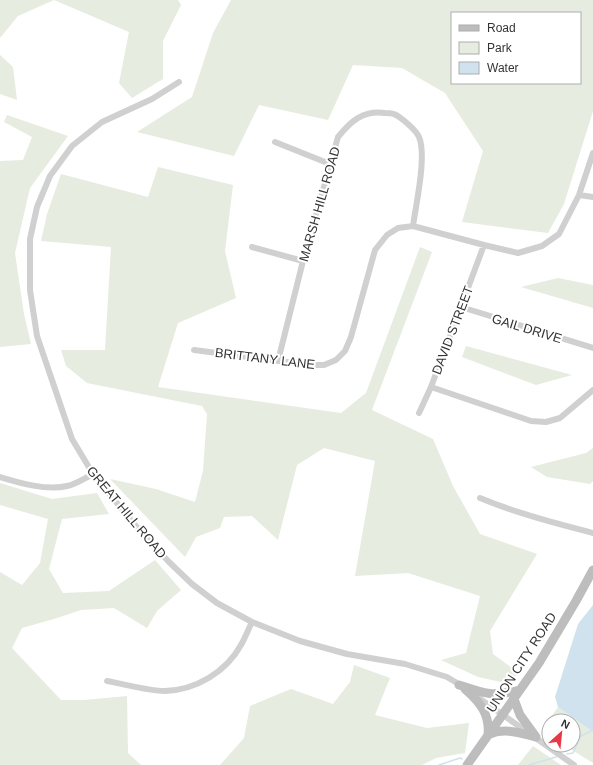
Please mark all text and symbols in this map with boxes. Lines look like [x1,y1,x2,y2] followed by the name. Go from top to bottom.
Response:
[451,12,581,84] legend
[487,21,516,35] text: Road
[487,41,513,55] text: Park
[487,61,519,75] text: Water
[296,145,343,263] street label: MARSH HILL ROAD
[429,284,476,377] street label: DAVID STREET
[490,311,564,346] street label: GAIL DRIVE
[214,345,316,372] street label: BRITTANY LANE
[84,463,169,561] street label: GREAT HILL ROAD
[484,610,559,715] street label: UNION CITY ROAD
[541,713,581,753] north arrow
[559,717,572,731] text: N

